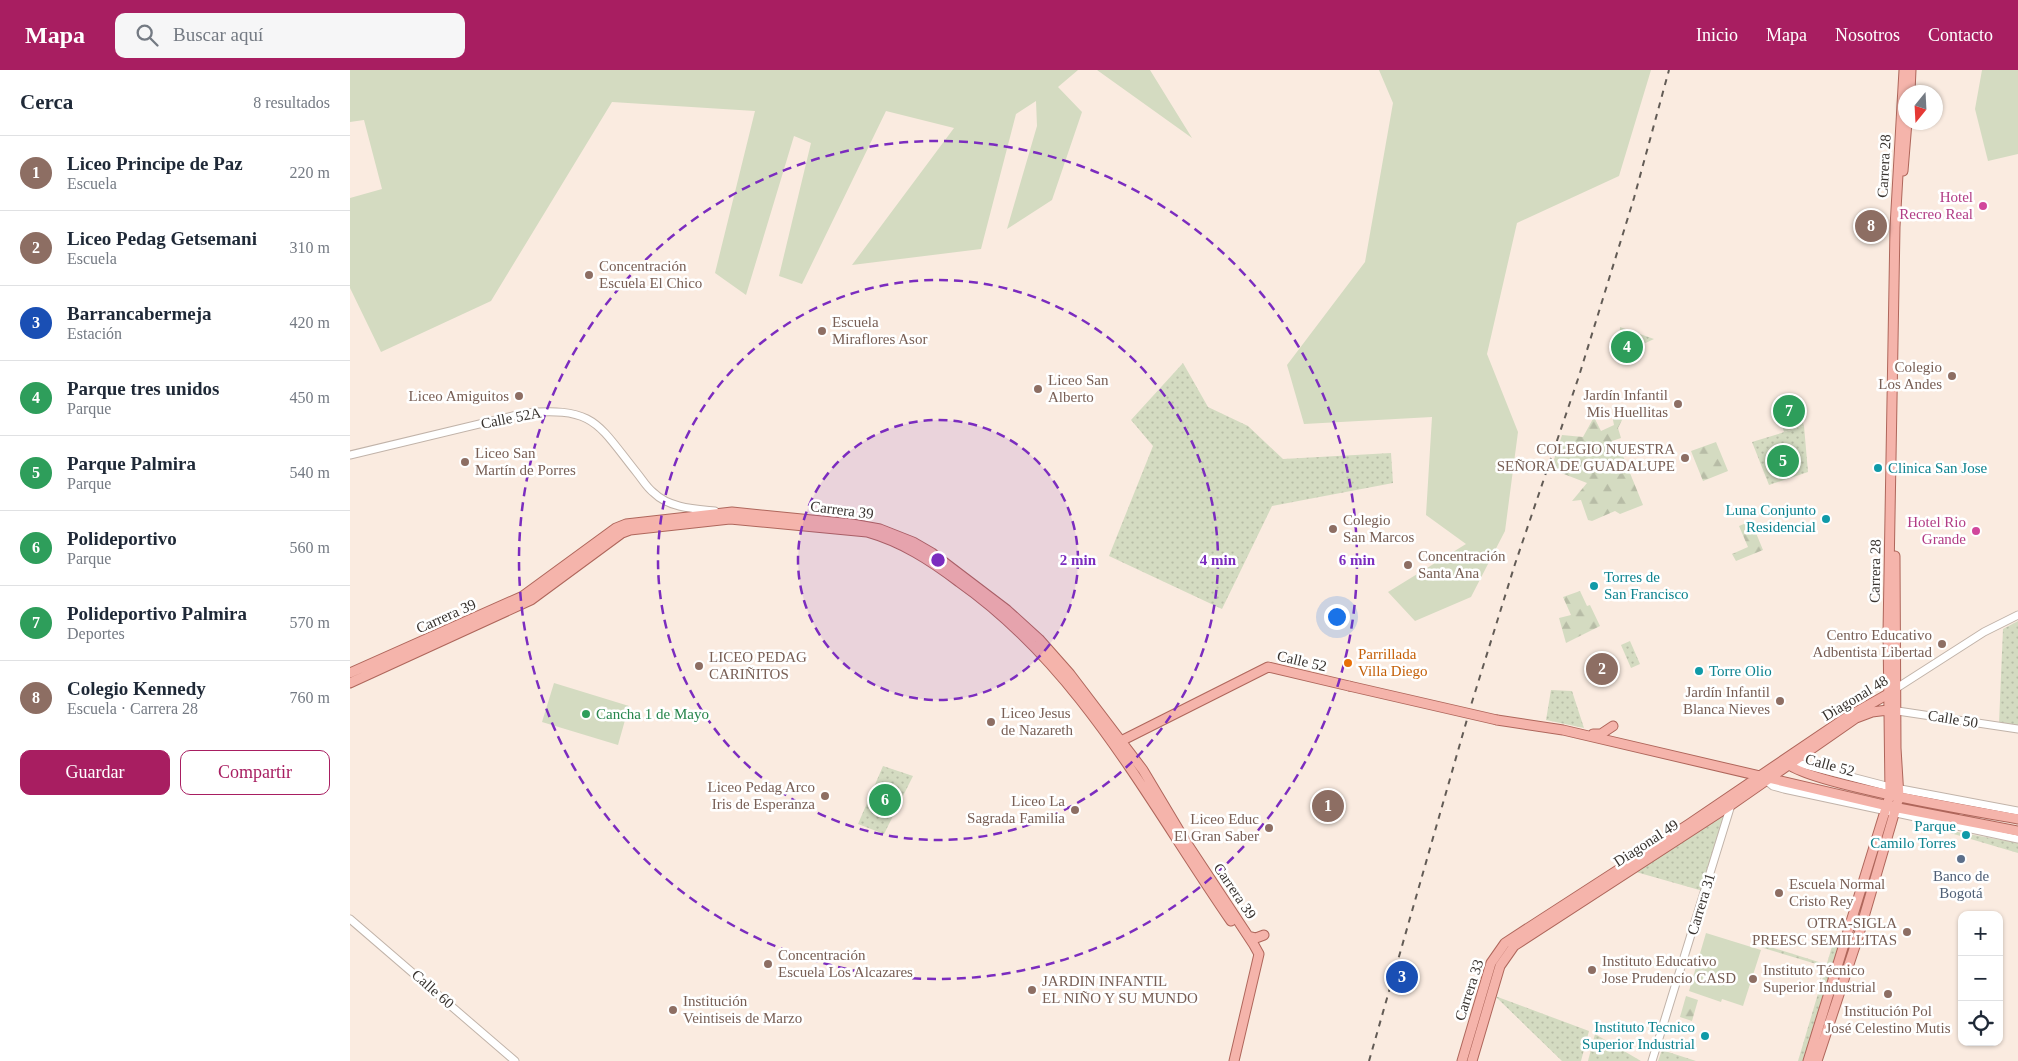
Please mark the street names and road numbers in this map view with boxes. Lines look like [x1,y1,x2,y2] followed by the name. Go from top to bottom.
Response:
[1874,134,1894,198] street label: Carrera 28
[479,404,543,432] street label: Calle 52A
[809,498,875,522] street label: Carrera 39
[1866,539,1884,603] street label: Carrera 28
[414,596,478,636] street label: Carrera 39
[1276,648,1328,674] street label: Calle 52
[1819,672,1891,724] street label: Diagonal 48
[1927,707,1979,731] street label: Calle 50
[1804,751,1856,779] street label: Calle 52
[1611,816,1681,870] street label: Diagonal 49
[1211,860,1259,922] street label: Carrera 39
[1684,871,1718,937] street label: Carrera 31
[1452,957,1486,1023] street label: Carrera 33
[409,966,457,1012] street label: Calle 60

